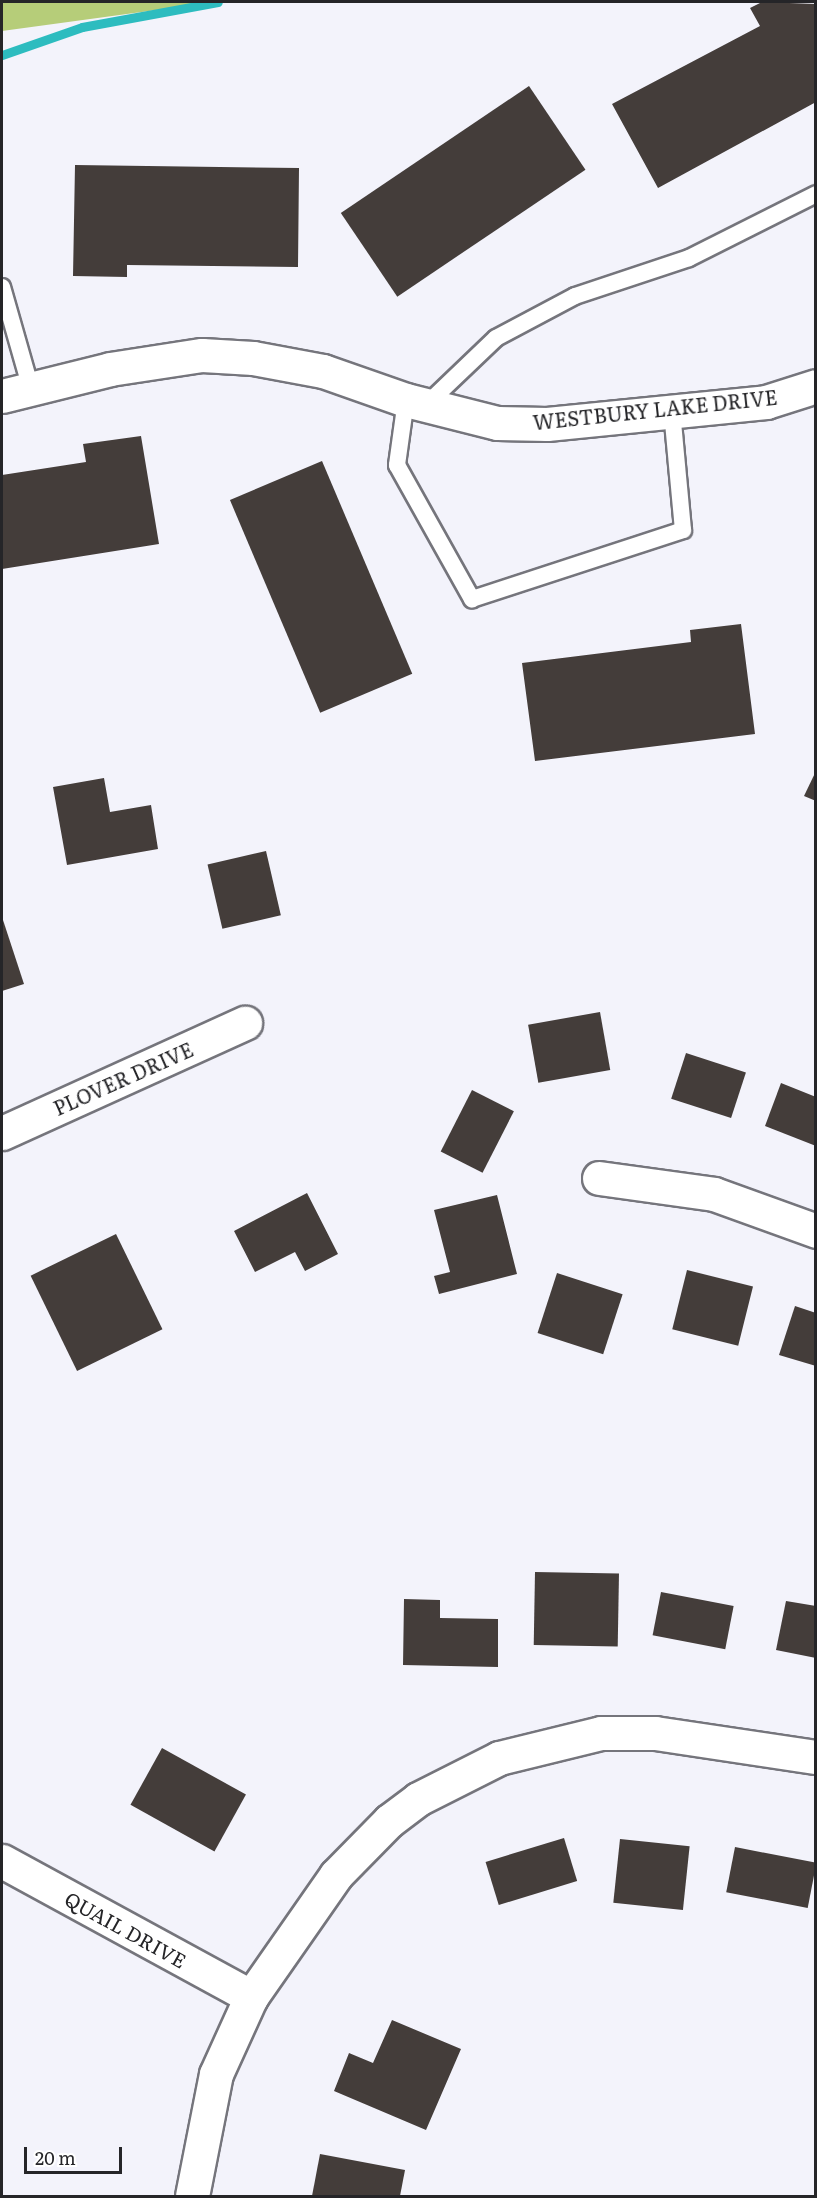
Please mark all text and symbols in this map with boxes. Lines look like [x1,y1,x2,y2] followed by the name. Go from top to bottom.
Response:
[532,384,778,434] street label: WESTBURY LAKE DRIVE
[49,1036,197,1120] street label: PLOVER DRIVE
[61,1886,191,1972] street label: QUAIL DRIVE
[27,2135,124,2173] scale bar
[35,2144,76,2171] text: 20 m

